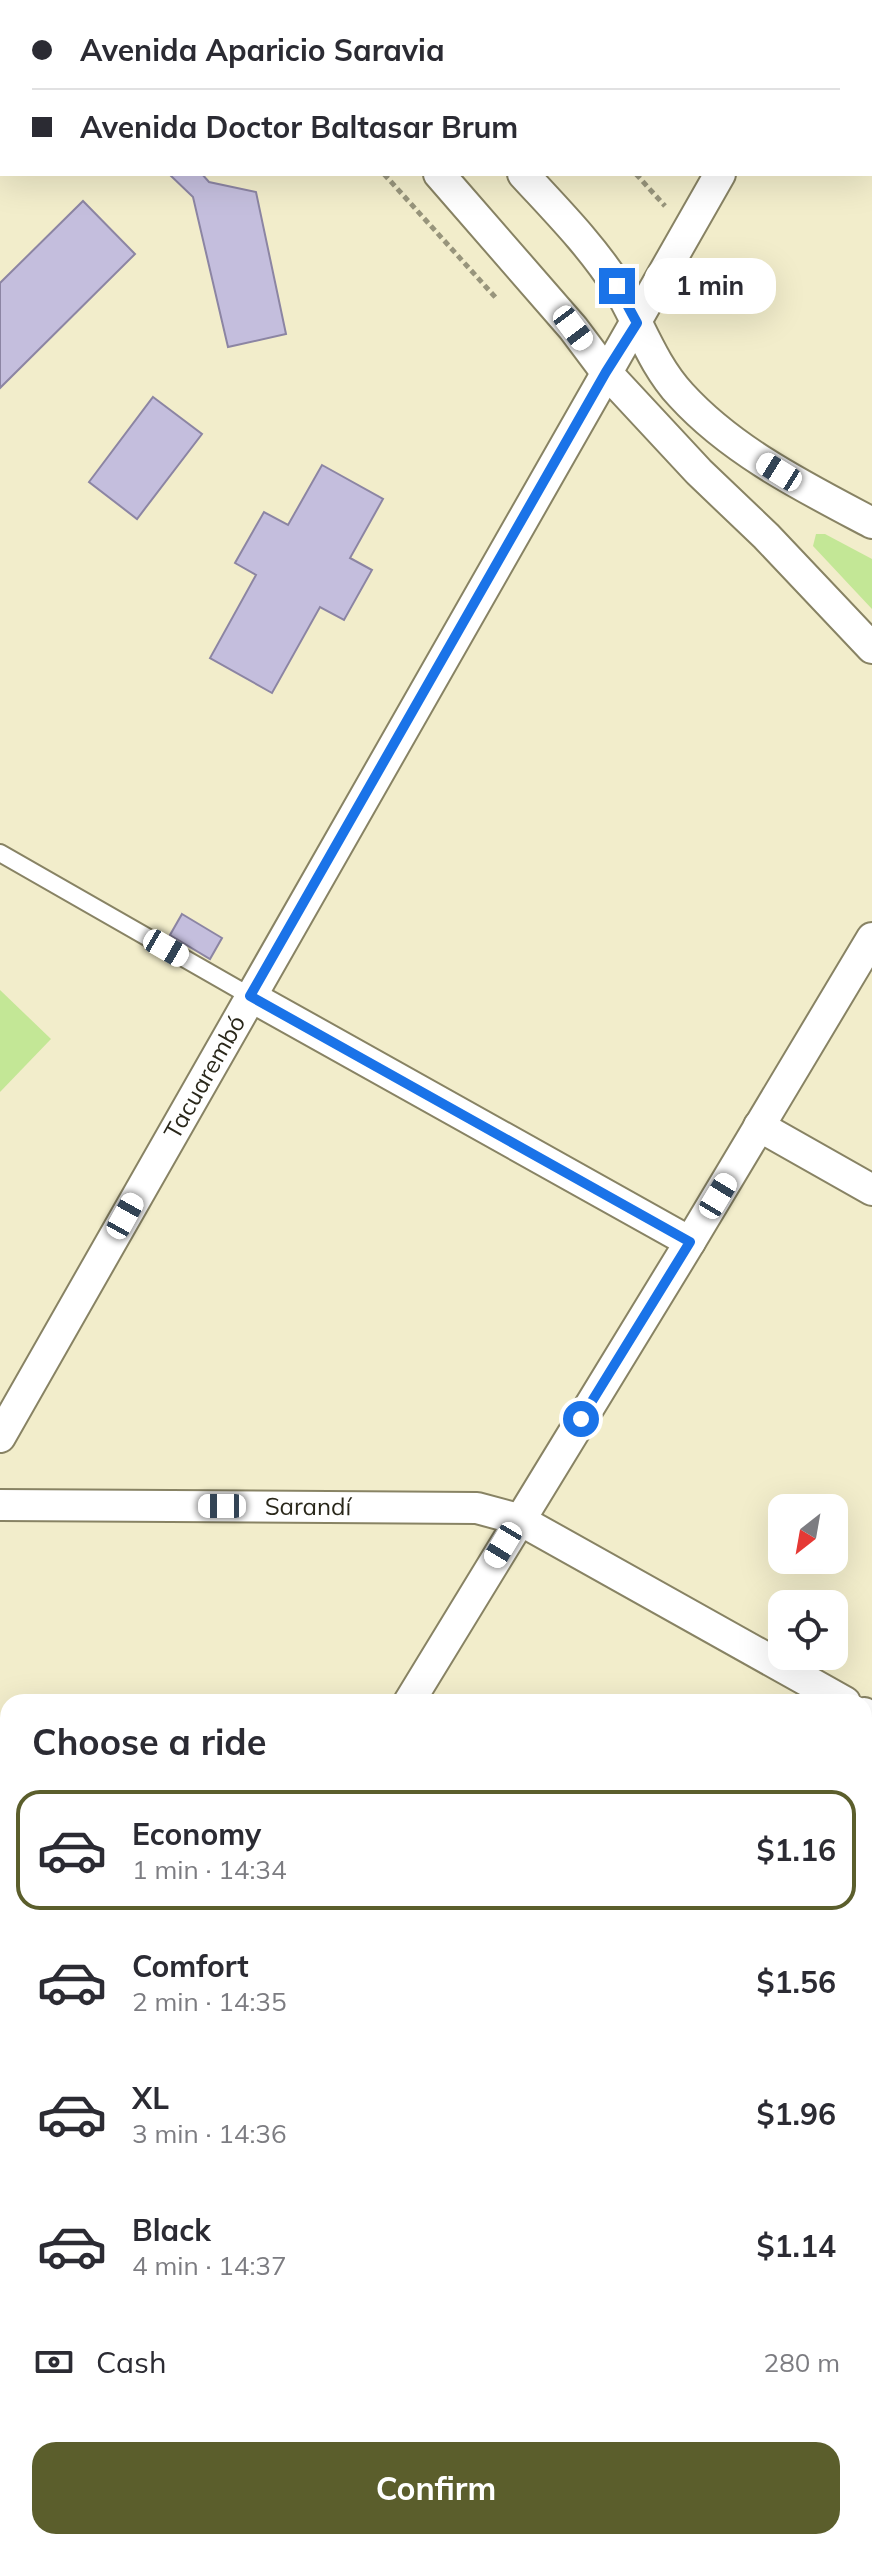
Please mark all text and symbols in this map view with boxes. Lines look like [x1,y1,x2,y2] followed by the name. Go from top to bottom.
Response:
[80,31,445,69] text: Avenida Aparicio Saravia
[80,108,518,146] text: Avenida Doctor Baltasar Brum
[645,258,777,314] callout: 1 min
[599,268,635,304] route end
[676,269,744,302] text: 1 min
[549,302,597,354] car
[752,449,806,495] car
[139,926,193,970] car
[157,1009,251,1144] street label: Tacuarembó
[695,1169,741,1223] car
[103,1189,147,1243] car
[563,1401,599,1437] route start
[265,1491,353,1521] street label: Sarandí
[198,1494,246,1518] car
[768,1494,848,1574] north arrow
[768,1494,848,1670] map controls
[480,1518,526,1572] car
[768,1590,848,1670] button: locate
[32,1719,266,1764] text: Choose a ride
[36,1814,108,1886] icon: car
[132,1815,261,1853] text: Economy
[757,1831,836,1869] text: $1.16
[132,1853,287,1886] text: 1 min · 14:34
[36,1946,108,2018] icon: car
[132,1947,249,1985] text: Comfort
[757,1963,836,2001] text: $1.56
[132,1985,287,2018] text: 2 min · 14:35
[36,2078,108,2150] icon: car
[132,2079,169,2117] text: XL
[757,2095,836,2133] text: $1.96
[132,2117,287,2150] text: 3 min · 14:36
[36,2210,108,2282] icon: car
[132,2211,211,2249] text: Black
[757,2227,836,2265] text: $1.14
[132,2249,287,2282] text: 4 min · 14:37
[32,2340,76,2384] icon: cash
[96,2343,167,2381] text: Cash
[764,2346,840,2379] text: 280 m
[32,2442,840,2534] button: Confirm

